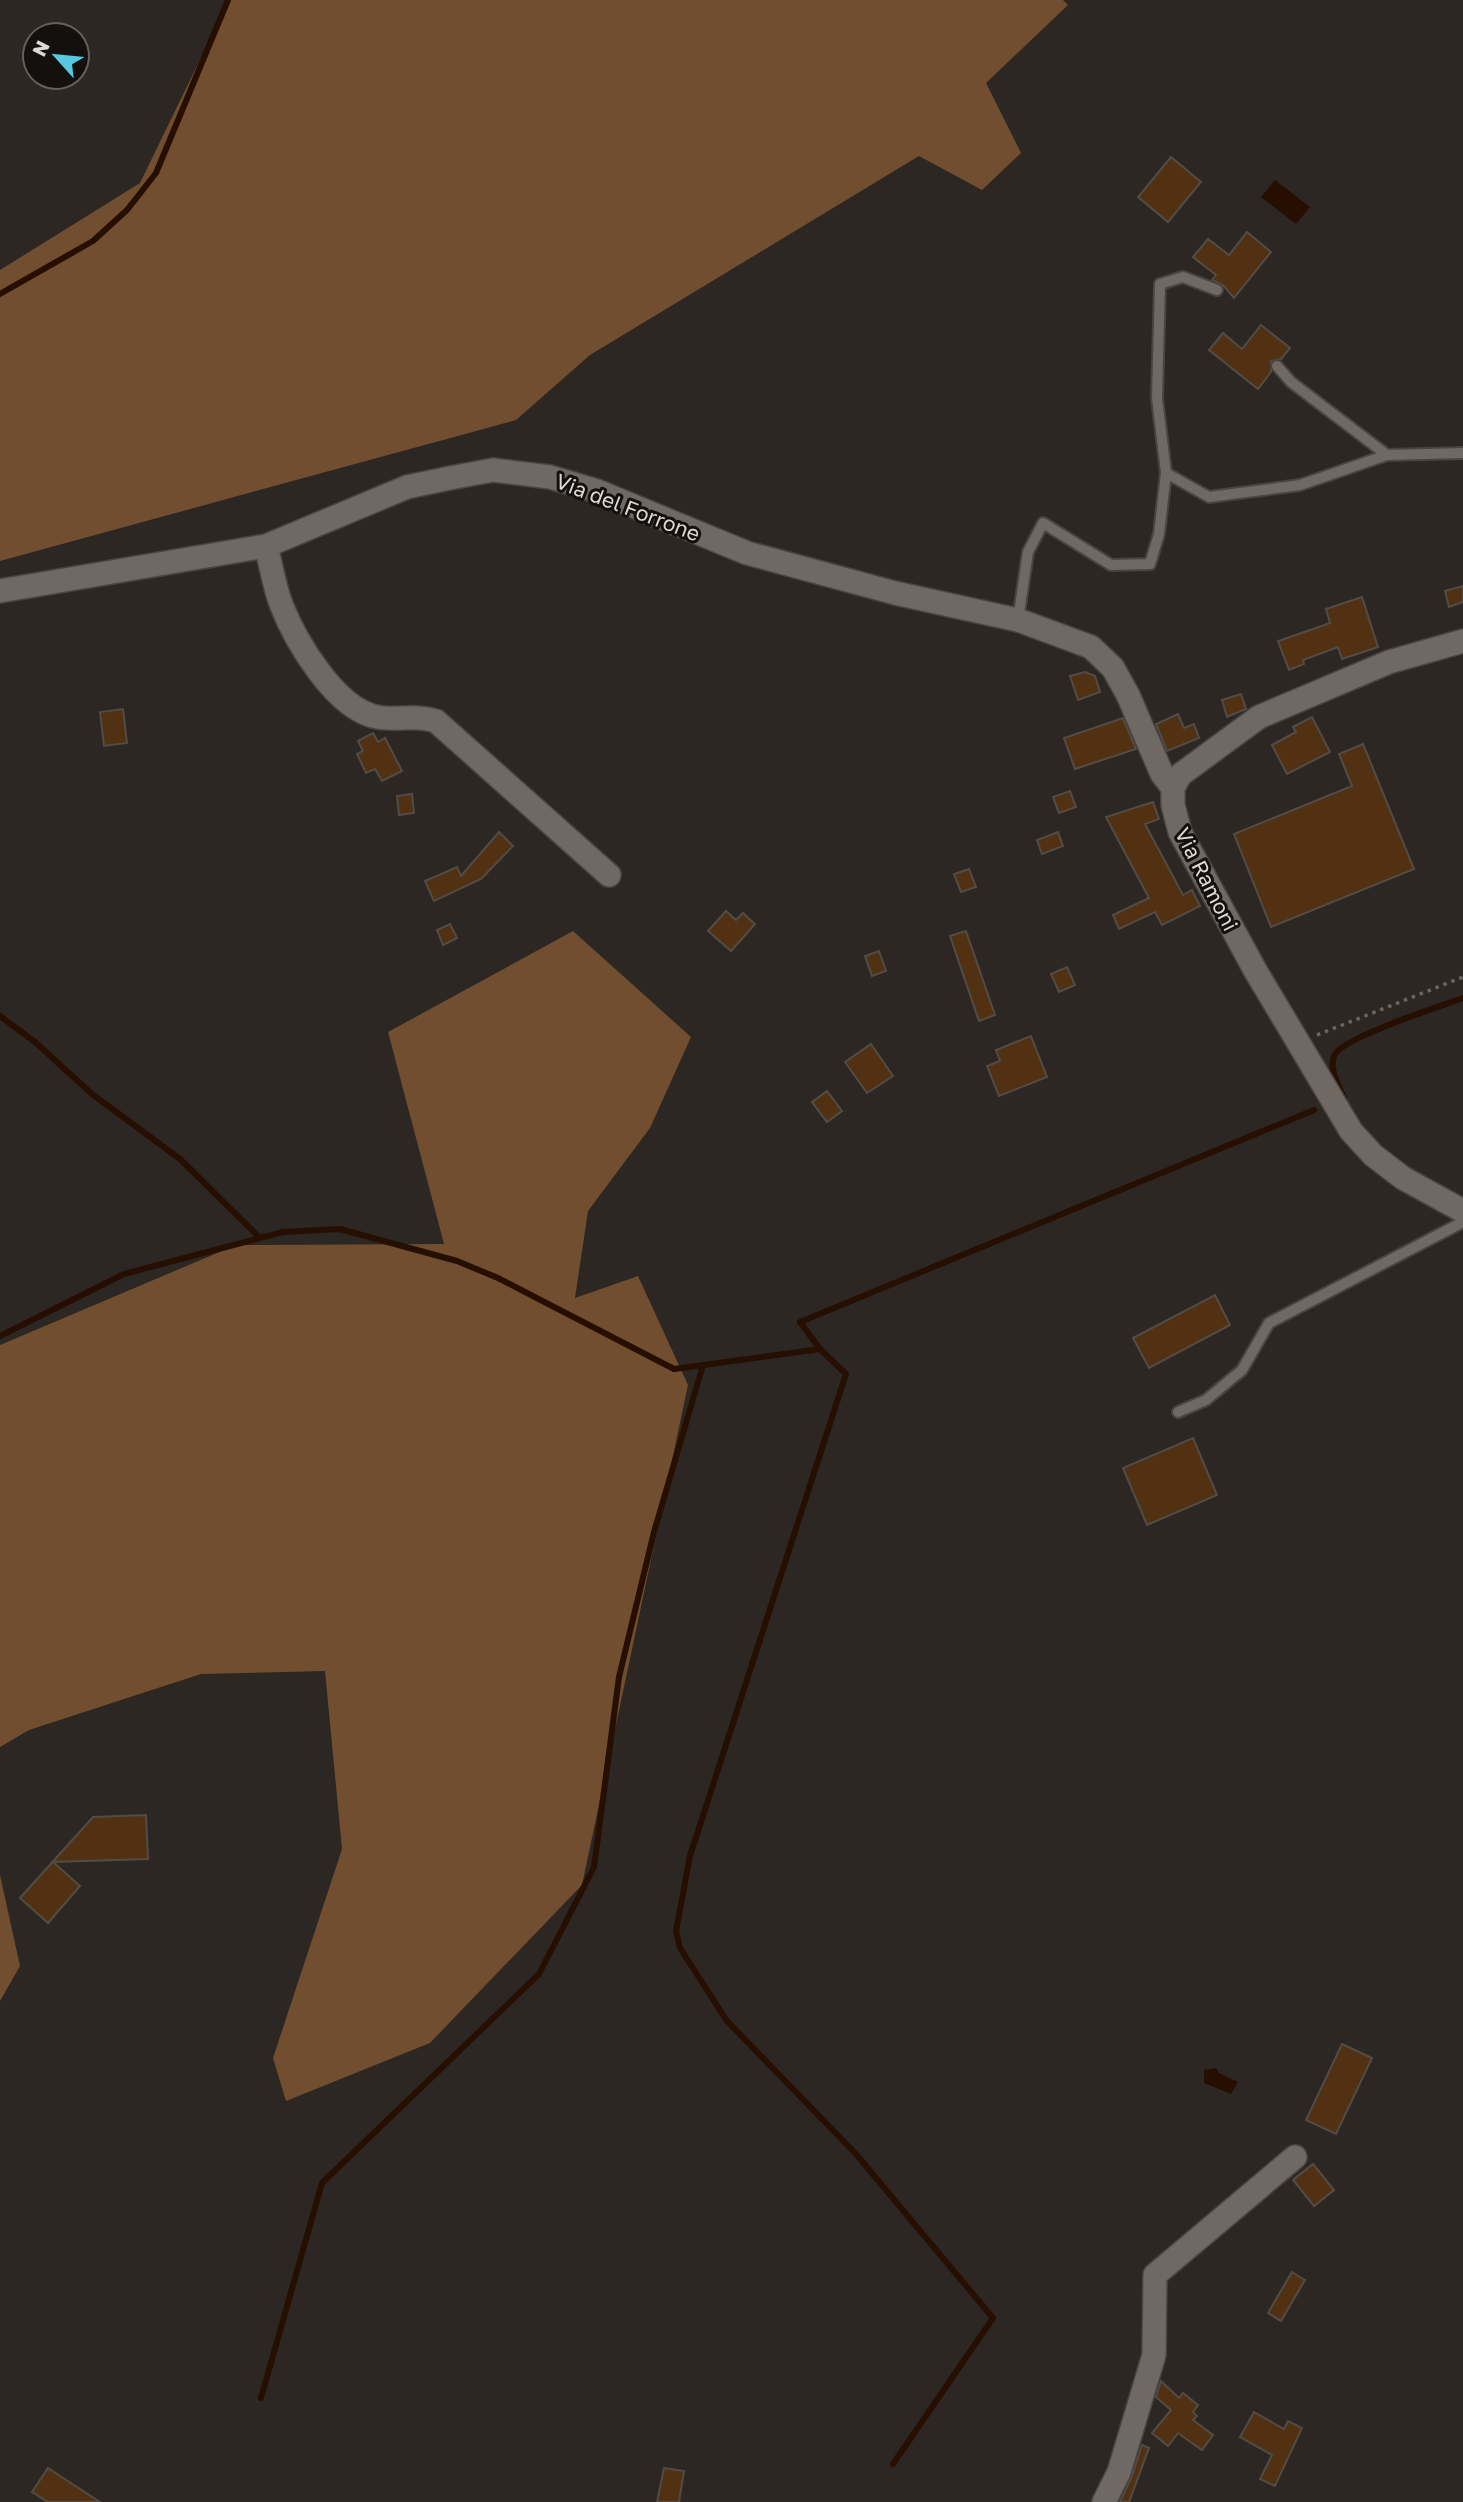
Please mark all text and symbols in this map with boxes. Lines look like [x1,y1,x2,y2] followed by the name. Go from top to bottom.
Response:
[21,21,91,91] north arrow
[27,36,54,60] text: N
[552,468,704,546] street label: Via del Forrone
[1170,823,1244,935] street label: Via Ramoni

